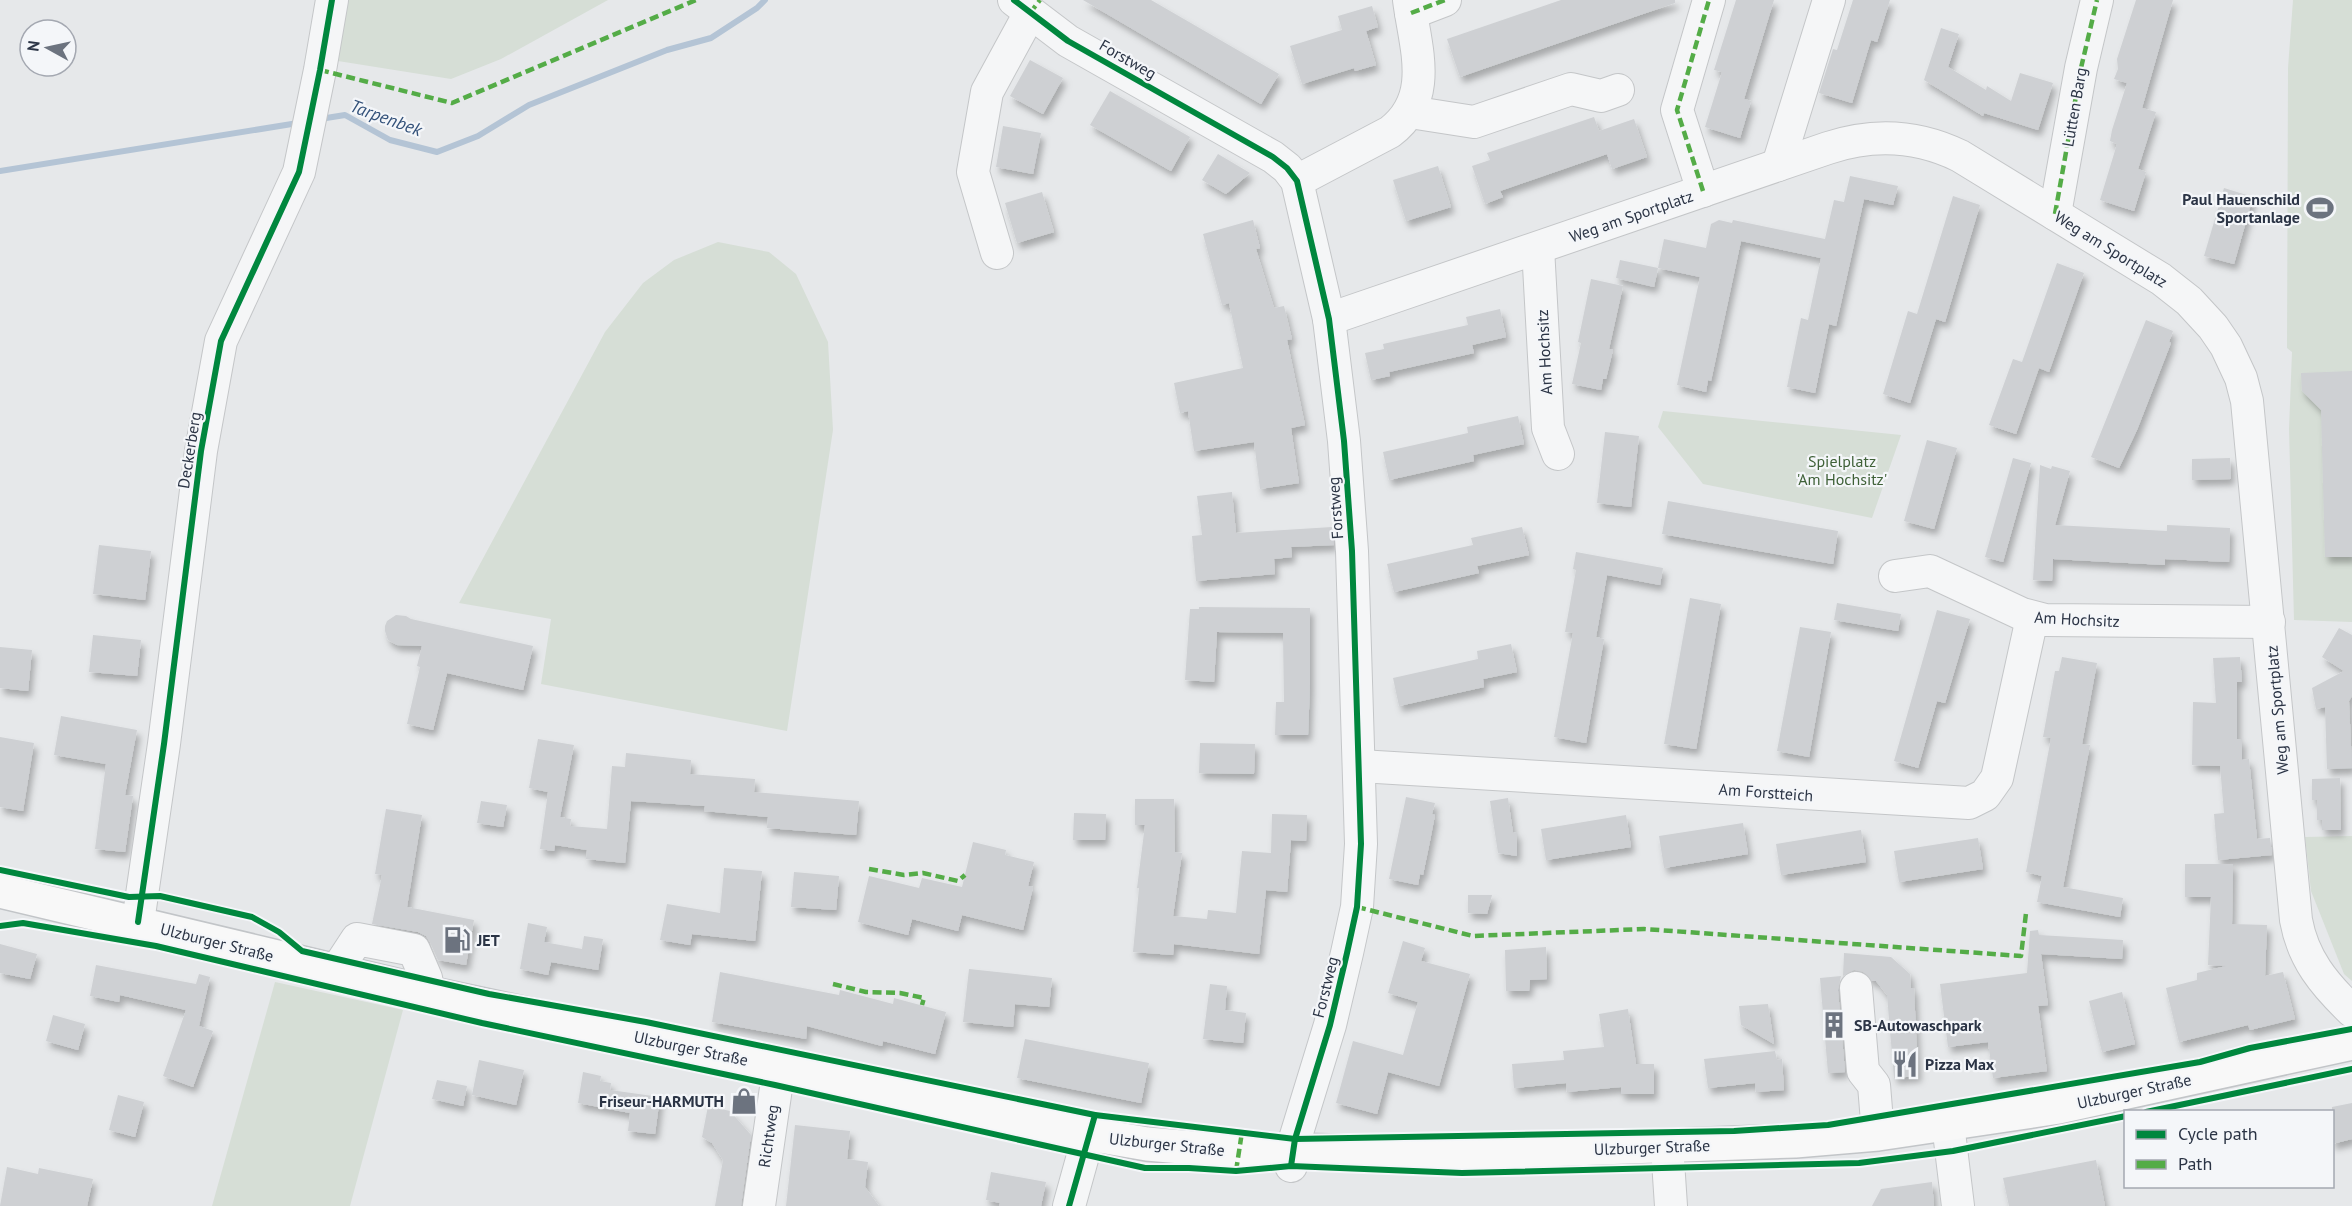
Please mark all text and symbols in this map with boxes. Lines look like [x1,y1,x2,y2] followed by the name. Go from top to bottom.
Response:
[18,18,78,78] north arrow
[1096,35,1160,83] street label: Forstweg
[23,39,44,53] text: N
[2057,66,2091,148] street label: Lütten Barg
[347,94,426,141] water label: Tarpenbek
[1567,185,1695,247] street label: Weg am Sportplatz
[2182,189,2300,227] place label: Paul Hauenschild Sportanlage
[2305,193,2335,223] sports icon: Paul Hauenschild Sportanlage
[2051,206,2171,292] street label: Weg am Sportplatz
[1532,309,1556,395] street label: Am Hochsitz
[173,410,205,490] street label: Deckerberg
[1797,451,1887,489] park label: Spielplatz 'Am Hochsitz'
[1323,476,1347,540] street label: Forstweg
[2034,607,2120,631] street label: Am Hochsitz
[2261,645,2293,775] street label: Weg am Sportplatz
[1718,779,1814,805] street label: Am Forstteich
[158,918,276,966] street label: Ulzburger Straße
[442,925,472,955] fuel station icon: JET
[476,930,500,950] place label: JET
[1308,954,1342,1020] street label: Forstweg
[1819,1010,1849,1040] building icon: SB-Autowaschpark
[1854,1015,1982,1035] place label: SB-Autowaschpark
[632,1026,750,1070] street label: Ulzburger Straße
[1890,1049,1920,1079] restaurant icon: Pizza Max
[1925,1054,1995,1074] place label: Pizza Max
[2075,1069,2193,1113] street label: Ulzburger Straße
[729,1086,759,1116] shop icon: Friseur-HARMUTH
[599,1091,724,1111] place label: Friseur-HARMUTH
[754,1103,782,1169] street label: Richtweg
[2124,1110,2334,1188] legend
[2178,1122,2258,1145] text: Cycle path
[1108,1128,1226,1160] street label: Ulzburger Straße
[1594,1135,1710,1159] street label: Ulzburger Straße
[2178,1152,2212,1175] text: Path

